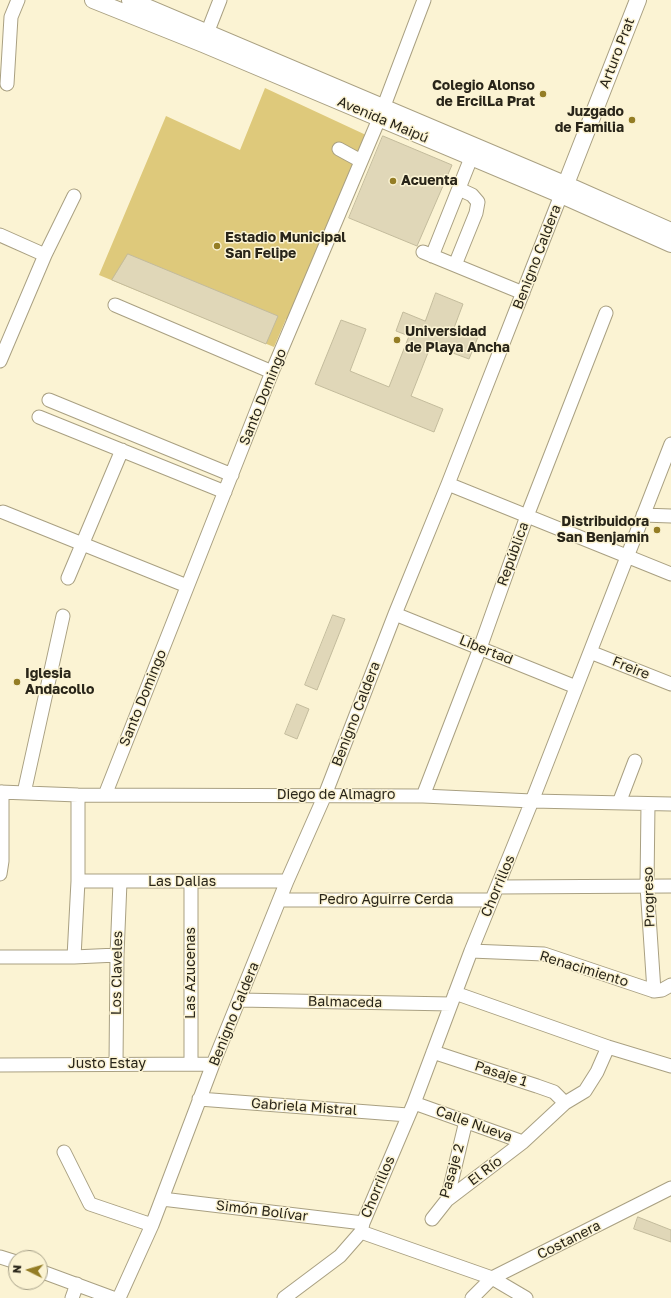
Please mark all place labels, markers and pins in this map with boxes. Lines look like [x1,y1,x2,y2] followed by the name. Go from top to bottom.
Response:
[432,78,535,110] place label: Colegio Alonso de ErcilLa Prat
[538,89,548,99] marker: Colegio Alonso de ErcilLa Prat
[555,104,624,136] place label: Juzgado de Familia
[627,115,637,125] marker: Juzgado de Familia
[401,173,458,189] place label: Acuenta
[388,176,398,186] marker: Acuenta
[225,230,346,262] place label: Estadio Municipal San Felipe
[212,241,222,251] marker: Estadio Municipal San Felipe
[405,324,510,356] place label: Universidad de Playa Ancha
[392,335,402,345] marker: Universidad de Playa Ancha
[556,514,649,546] place label: Distribuidora San Benjamin
[652,525,662,535] marker: Distribuidora San Benjamin
[25,666,94,698] place label: Iglesia Andacollo
[12,677,22,687] marker: Iglesia Andacollo

